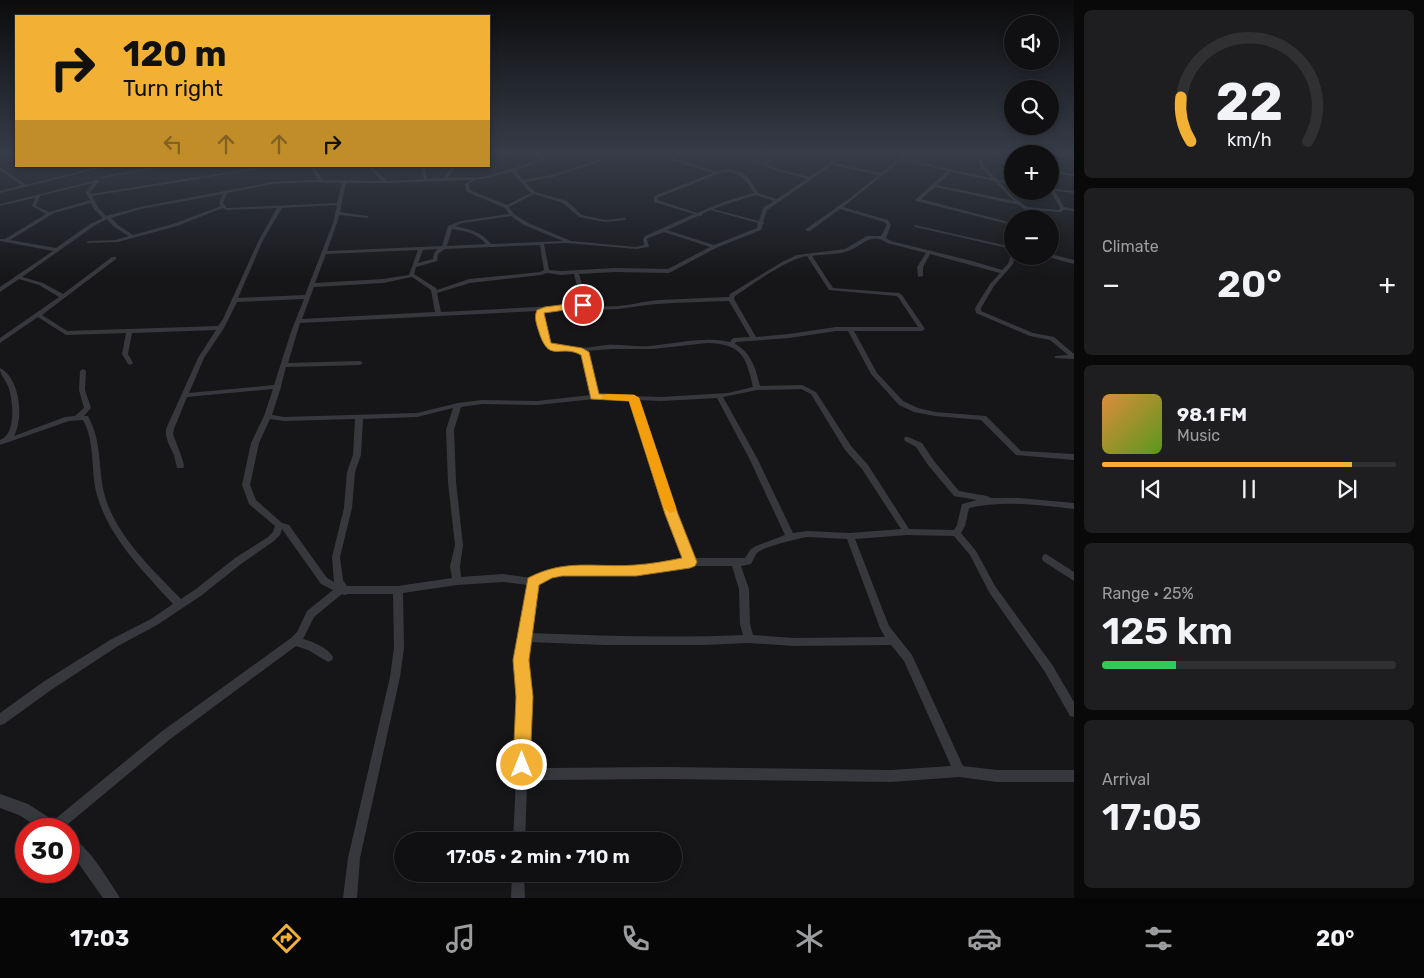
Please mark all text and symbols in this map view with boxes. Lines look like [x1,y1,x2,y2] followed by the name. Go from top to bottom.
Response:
[1004,15,1059,265] map controls
[1004,15,1059,70] button: sound
[123,33,226,75] text: 120 m
[40,35,105,100] icon: right
[1215,71,1283,133] text: 22
[123,75,223,102] text: Turn right
[1004,80,1059,135] button: search
[1227,129,1271,150] text: km/h
[159,130,187,158] icon: left
[212,130,240,158] icon: ahead
[265,130,293,158] icon: ahead
[318,130,346,158] icon: right
[1004,145,1059,200] button: +
[1004,210,1059,265] button: −
[1102,237,1159,256] text: Climate
[1217,261,1282,307] text: 20°
[1102,268,1120,301] text: −
[1379,268,1396,301] text: +
[562,284,604,326] pin
[569,291,597,319] icon: arrive
[1177,403,1247,426] text: 98.1 FM
[1177,426,1220,445] text: Music
[1137,475,1165,503] icon: previous
[1235,475,1263,503] icon: pause
[1333,475,1361,503] icon: next
[1102,584,1194,603] text: Range · 25%
[1102,608,1233,654] text: 125 km
[495,738,547,790] position arrow
[1102,770,1150,789] text: Arrival
[1102,794,1202,840] text: 17:05
[15,818,80,883] speed limit sign: 30
[446,845,630,868] text: 17:05 · 2 min · 710 m
[269,921,304,956] icon: directions
[443,921,478,956] icon: music
[618,921,653,956] icon: phone
[792,921,827,956] icon: climate
[967,921,1002,956] icon: car
[1141,921,1176,956] icon: filters
[70,925,129,952] text: 17:03
[1316,925,1354,952] text: 20°

